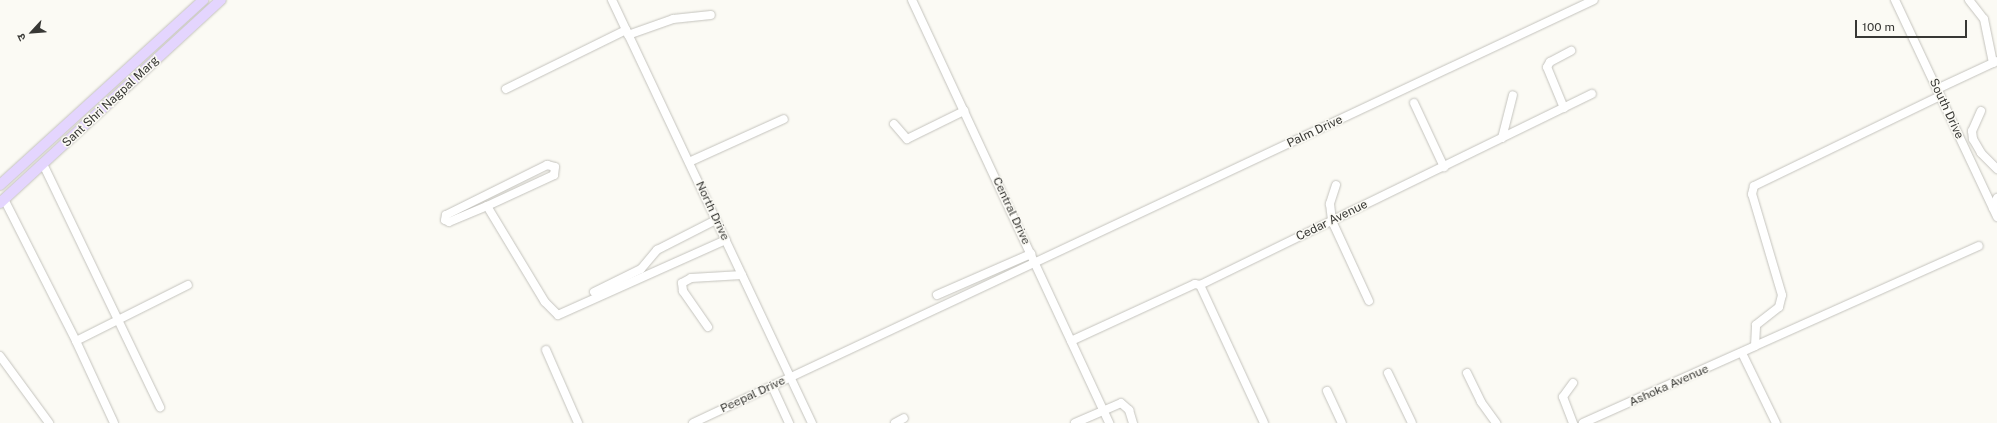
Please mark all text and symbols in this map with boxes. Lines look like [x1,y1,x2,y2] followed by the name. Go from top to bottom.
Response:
[12,12,52,52] north arrow
[1857,12,1969,38] scale bar
[1862,20,1895,34] text: 100 m
[14,32,28,43] text: उ
[60,53,162,151] street label: Sant Shri Nagpal Marg
[1926,77,1966,141] street label: South Drive
[1285,113,1345,151] street label: Palm Drive
[989,175,1033,247] street label: Central Drive
[692,179,732,243] street label: North Drive
[1294,198,1370,244] street label: Cedar Avenue
[1627,362,1711,410] street label: Ashoka Avenue
[718,374,788,416] street label: Peepal Drive

